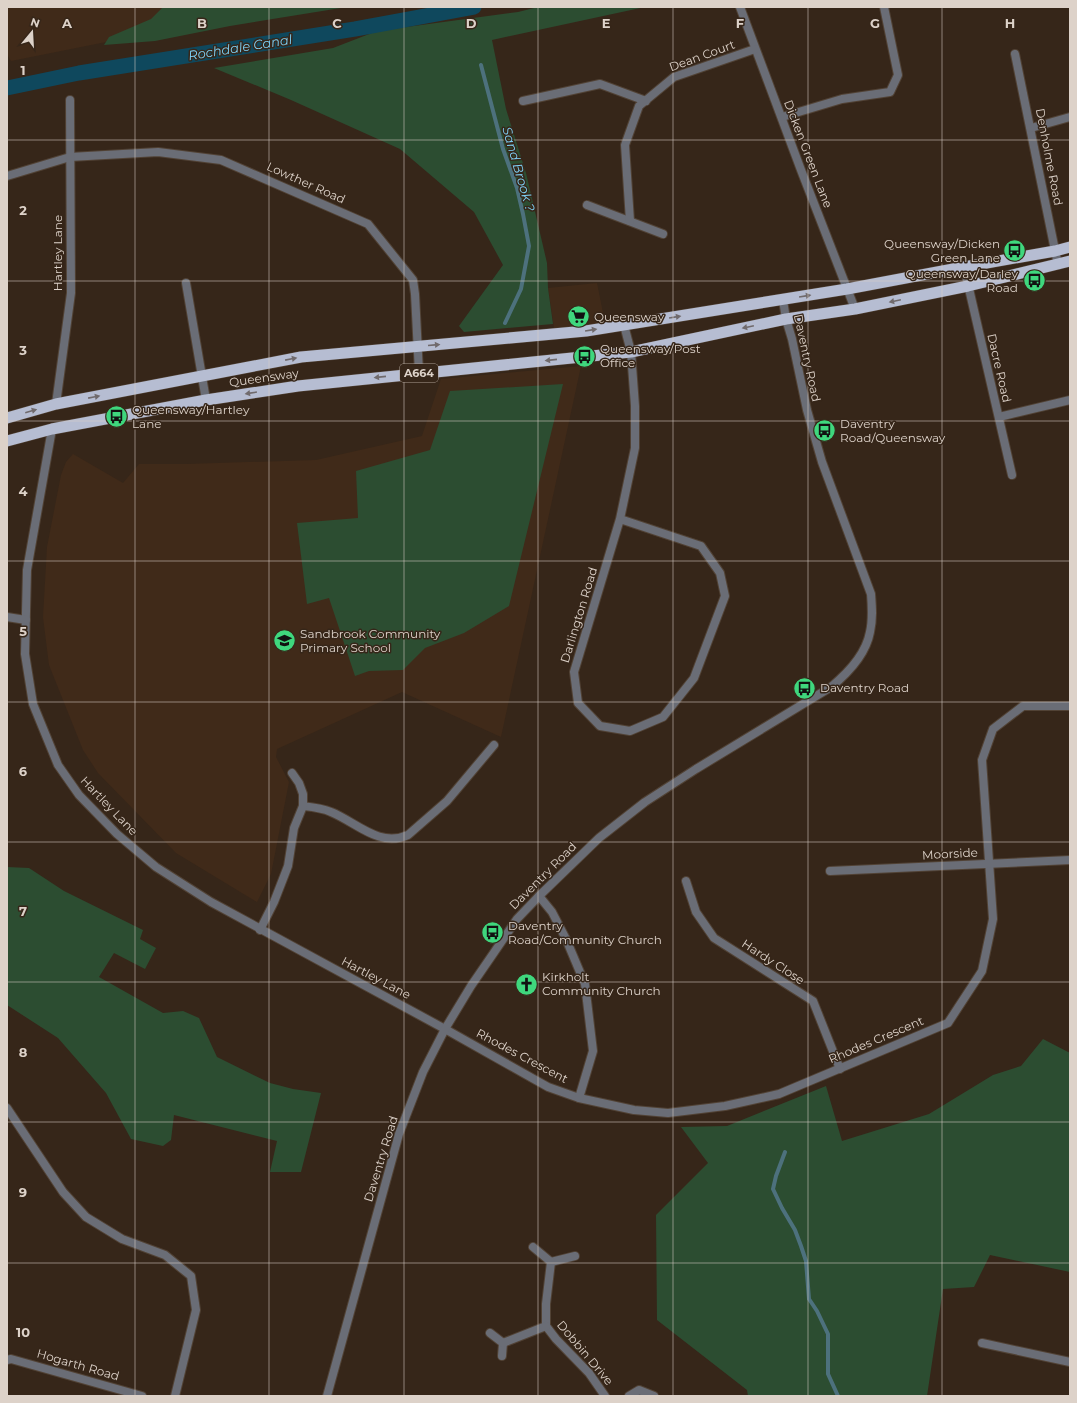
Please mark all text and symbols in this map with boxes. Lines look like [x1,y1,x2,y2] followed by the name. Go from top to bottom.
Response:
[12,12,52,52] north arrow
[29,14,41,31] text: N
[61,15,73,31] text: A
[197,15,207,31] text: B
[332,15,342,31] text: C
[466,15,477,31] text: D
[602,15,611,31] text: E
[736,15,744,31] text: F
[870,15,880,31] text: G
[1005,15,1015,31] text: H
[187,31,294,63] water label: Rochdale Canal
[667,37,737,74] street label: Dean Court
[20,62,26,78] text: 1
[781,98,836,210] street label: Dicken Green Lane
[1033,107,1066,207] street label: Denholme Road
[499,125,539,214] water label: Sand Brook ?
[265,159,348,207] street label: Lowther Road
[19,202,27,218] text: 2
[50,215,65,291] street label: Hartley Lane
[884,236,1000,265] place label: Queensway/Dicken Green Lane
[1002,238,1028,264] bus stop icon: Queensway/Dicken Green Lane
[906,266,1018,295] place label: Queensway/Darley Road
[1021,268,1047,294] bus stop icon: Queensway/Darley Road
[799,293,811,299] one-way arrow
[889,298,902,304] one-way arrow
[566,304,592,330] supermarket icon: Queensway
[594,309,665,324] place label: Queensway
[791,313,824,403] street label: Daventry Road
[669,314,681,320] one-way arrow
[742,325,754,331] one-way arrow
[585,327,597,333] one-way arrow
[984,332,1015,404] street label: Dacre Road
[600,341,701,370] place label: Queensway/Post Office
[18,342,27,358] text: 3
[428,342,440,349] one-way arrow
[571,343,597,369] bus stop icon: Queensway/Post Office
[285,356,297,362] one-way arrow
[545,357,557,363] one-way arrow
[400,364,438,382] road number: A664
[228,365,300,390] street label: Queensway
[374,374,386,381] one-way arrow
[245,390,257,396] one-way arrow
[88,393,100,399] one-way arrow
[132,402,250,431] place label: Queensway/Hartley Lane
[104,404,130,430] bus stop icon: Queensway/Hartley Lane
[26,408,38,414] one-way arrow
[840,416,946,445] place label: Daventry Road/Queensway
[811,418,837,444] bus stop icon: Daventry Road/Queensway
[19,483,28,499] text: 4
[557,565,600,665] street label: Darlington Road
[19,623,27,639] text: 5
[300,626,441,655] place label: Sandbrook Community Primary School
[271,628,297,654] school or university icon: Sandbrook Community Primary School
[792,675,818,701] bus stop icon: Daventry Road
[820,680,909,695] place label: Daventry Road
[19,763,28,779] text: 6
[77,773,141,838] street label: Hartley Lane
[506,839,579,912] street label: Daventry Road
[922,845,978,862] street label: Moorside
[19,903,27,919] text: 7
[508,918,662,947] place label: Daventry Road/Community Church
[480,920,506,946] bus stop icon: Daventry Road/Community Church
[739,936,807,987] street label: Hardy Close
[339,953,413,1002] street label: Hartley Lane
[542,969,661,998] place label: Kirkholt Community Church
[513,971,539,997] church icon: Kirkholt Community Church
[826,1013,926,1066] street label: Rhodes Crescent
[474,1025,571,1086] street label: Rhodes Crescent
[19,1044,28,1060] text: 8
[360,1114,401,1204] street label: Daventry Road
[19,1184,27,1200] text: 9
[554,1317,617,1388] street label: Dobbin Drive
[16,1324,30,1340] text: 10
[35,1346,121,1383] street label: Hogarth Road

